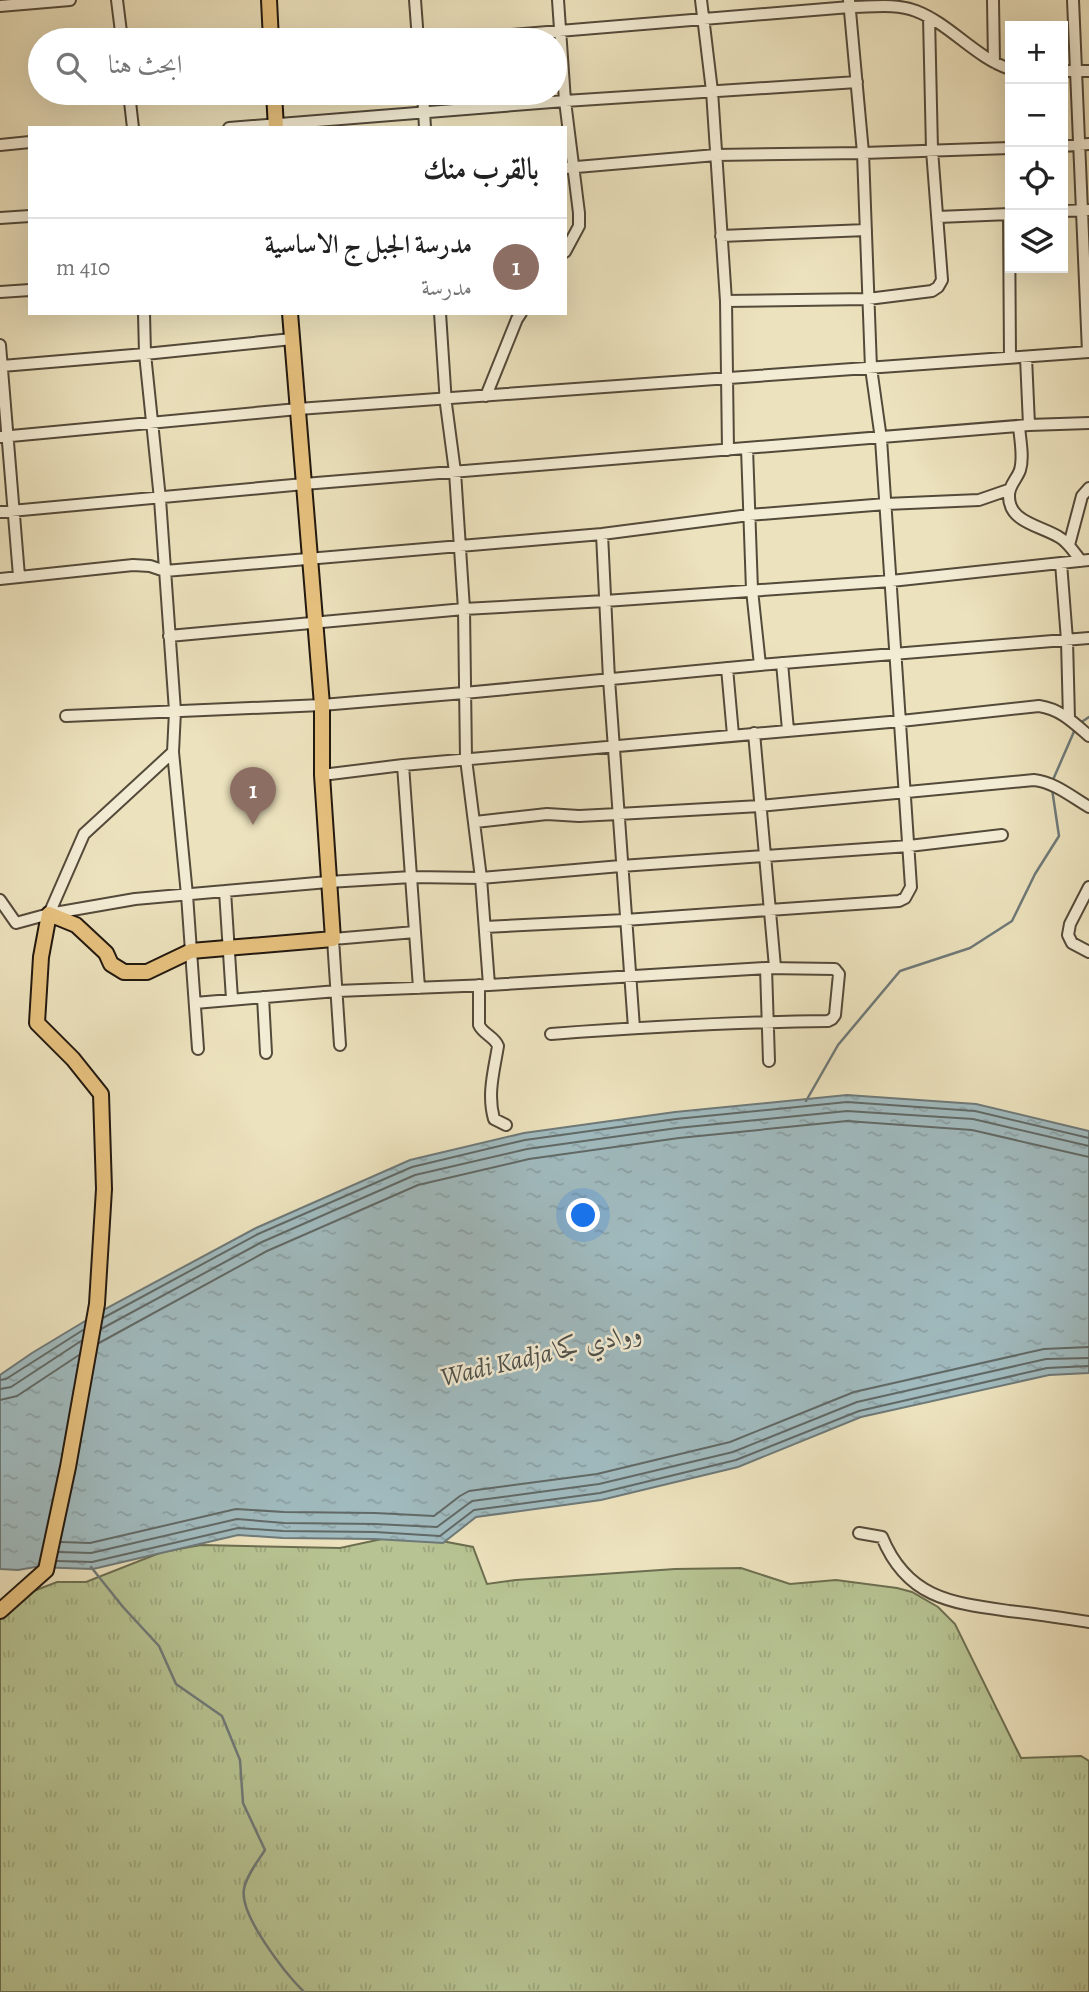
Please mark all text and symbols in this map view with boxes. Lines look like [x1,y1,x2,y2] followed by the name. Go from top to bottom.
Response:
[1005,21,1068,273] map controls
[1005,21,1068,84] button: +
[28,28,567,105] search box
[108,47,183,82] text: ابحث هنا
[52,48,90,86] icon: search
[1005,84,1068,147] button: −
[1005,147,1068,210] button: locate
[423,149,539,189] text: بالقرب منك
[1005,210,1068,273] button: layers
[265,227,472,262] text: مدرسة الجبل ج الاساسية
[56,252,110,283] text: 410 m
[512,252,520,283] text: 1
[421,272,472,303] text: مدرسة
[230,767,276,825] pin: 1
[566,1198,600,1232] your location
[437,1314,646,1398] water label: Wadi Kadja ووادي كجا

